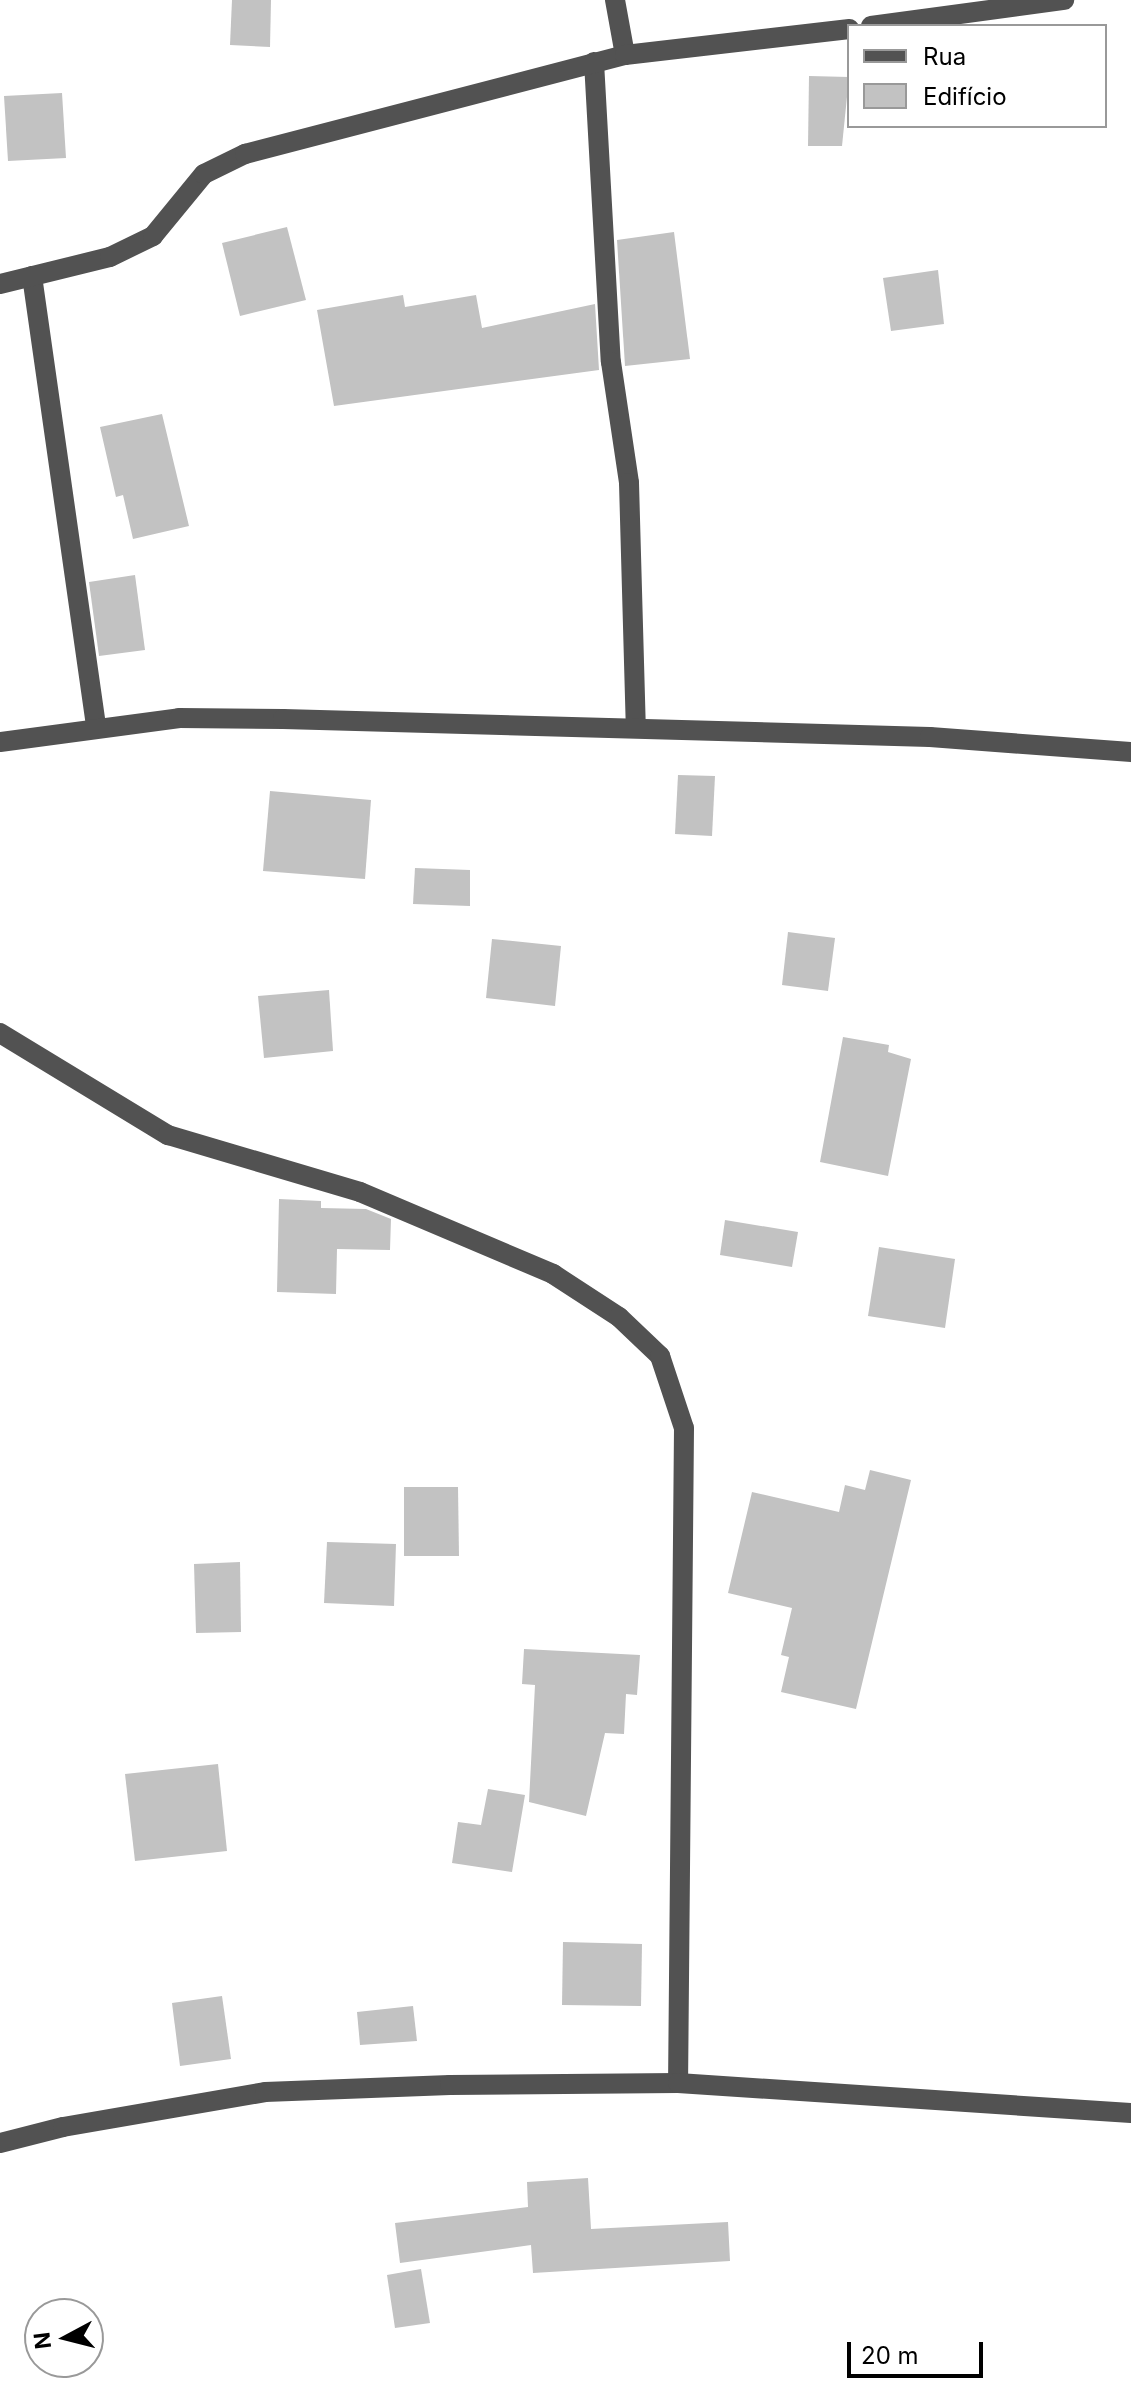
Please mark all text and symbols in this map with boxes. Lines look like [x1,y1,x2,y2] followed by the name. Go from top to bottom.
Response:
[847,24,1107,128] legend
[923,42,966,71] text: Rua
[923,82,1007,111] text: Edifício
[24,2298,104,2378] north arrow
[851,2326,987,2376] scale bar
[28,2331,56,2351] text: N
[861,2341,919,2370] text: 20 m

